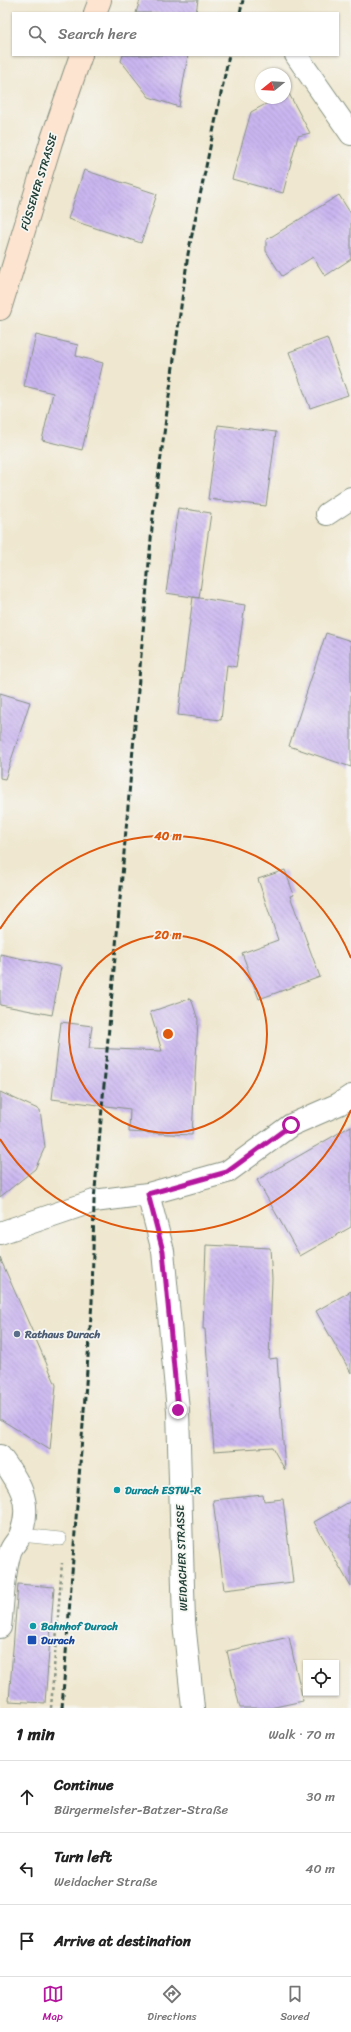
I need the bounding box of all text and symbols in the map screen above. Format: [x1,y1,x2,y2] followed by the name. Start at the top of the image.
[12,12,339,56] search box
[58,21,137,47] text: Search here
[26,23,48,45] icon: search
[255,68,291,104] north arrow
[15,130,63,233] street label: FÜSSENER STRASSE
[153,825,182,847] text: 40 m
[154,924,182,946] text: 20 m
[161,1027,175,1041] centre of rings
[282,1116,300,1134] route start
[24,1325,101,1344] place label: Rathaus Durach
[12,1329,22,1339] marker: Rathaus Durach
[169,1401,187,1419] route end
[125,1481,201,1500] place label: Durach ESTW-R
[112,1485,122,1495] marker: Durach ESTW-R
[171,1504,193,1612] street label: WEIDACHER STRASSE
[41,1617,118,1636] place label: Bahnhof Durach
[28,1621,38,1631] marker: Bahnhof Durach
[41,1631,75,1650] place label: Durach
[26,1634,38,1646] marker: Durach
[303,1660,339,1696] map controls
[303,1660,339,1696] button: locate
[16,1719,55,1749] text: 1 min
[269,1723,335,1746] text: Walk · 70 m
[54,1772,114,1798] text: Continue
[306,1785,335,1808] text: 30 m
[16,1786,38,1808] icon: ahead
[54,1798,228,1821] text: Bürgermeister-Batzer-Straße
[54,1844,112,1870] text: Turn left
[305,1857,335,1880] text: 40 m
[16,1858,38,1880] icon: left
[54,1870,157,1893] text: Weidacher Straße
[54,1928,191,1954] text: Arrive at destination
[16,1930,38,1952] icon: arrive
[42,1983,64,2026] tab: Map
[147,1983,197,2026] tab: Directions
[280,1983,309,2026] tab: Saved

